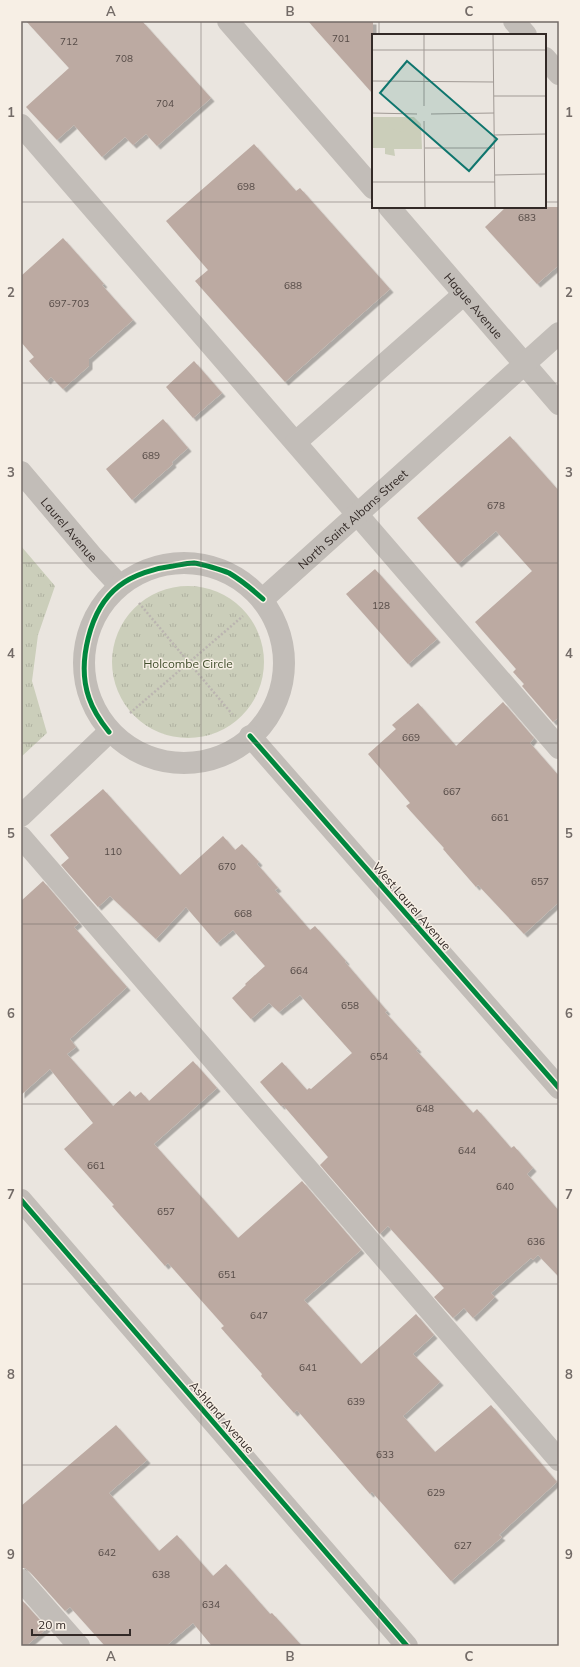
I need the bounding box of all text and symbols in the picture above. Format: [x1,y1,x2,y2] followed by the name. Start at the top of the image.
[106,3,116,19] text: A
[286,3,295,19] text: B
[465,3,474,19] text: C
[332,32,350,45] house number: 701
[372,34,546,208] inset map
[60,35,78,48] house number: 712
[115,52,133,65] house number: 708
[156,97,174,110] house number: 704
[7,104,15,120] text: 1
[565,104,573,120] text: 1
[237,180,255,193] house number: 698
[518,211,536,224] house number: 683
[441,269,506,341] street label: Hague Avenue
[284,279,302,292] house number: 688
[7,284,15,300] text: 2
[565,284,573,300] text: 2
[49,297,89,310] house number: 697-703
[142,449,160,462] house number: 689
[7,464,15,480] text: 3
[565,464,573,480] text: 3
[294,466,410,572] street label: North Saint Albans Street
[38,494,101,565] street label: Laurel Avenue
[487,499,505,512] house number: 678
[372,599,390,612] house number: 128
[7,645,15,661] text: 4
[565,645,573,661] text: 4
[143,656,233,671] park label: Holcombe Circle
[402,731,420,744] house number: 669
[443,785,461,798] house number: 667
[491,811,509,824] house number: 661
[7,825,15,841] text: 5
[565,825,573,841] text: 5
[104,845,122,858] house number: 110
[370,859,454,953] street label: West Laurel Avenue
[218,860,236,873] house number: 670
[531,875,549,888] house number: 657
[234,907,252,920] house number: 668
[290,964,308,977] house number: 664
[341,999,359,1012] house number: 658
[7,1005,15,1021] text: 6
[565,1005,573,1021] text: 6
[370,1050,388,1063] house number: 654
[416,1102,434,1115] house number: 648
[458,1144,476,1157] house number: 644
[87,1159,105,1172] house number: 661
[496,1180,514,1193] house number: 640
[7,1186,15,1202] text: 7
[565,1186,573,1202] text: 7
[157,1205,175,1218] house number: 657
[527,1235,545,1248] house number: 636
[218,1268,236,1281] house number: 651
[250,1309,268,1322] house number: 647
[299,1361,317,1374] house number: 641
[7,1366,15,1382] text: 8
[565,1366,573,1382] text: 8
[187,1378,257,1456] street label: Ashland Avenue
[347,1395,365,1408] house number: 639
[376,1448,394,1461] house number: 633
[427,1486,445,1499] house number: 629
[454,1539,472,1552] house number: 627
[7,1546,15,1562] text: 9
[98,1546,116,1559] house number: 642
[565,1546,573,1562] text: 9
[152,1568,170,1581] house number: 638
[202,1598,220,1611] house number: 634
[32,1611,130,1637] scale bar
[38,1617,66,1632] text: 20 m
[106,1648,116,1664] text: A
[286,1648,295,1664] text: B
[465,1648,474,1664] text: C

